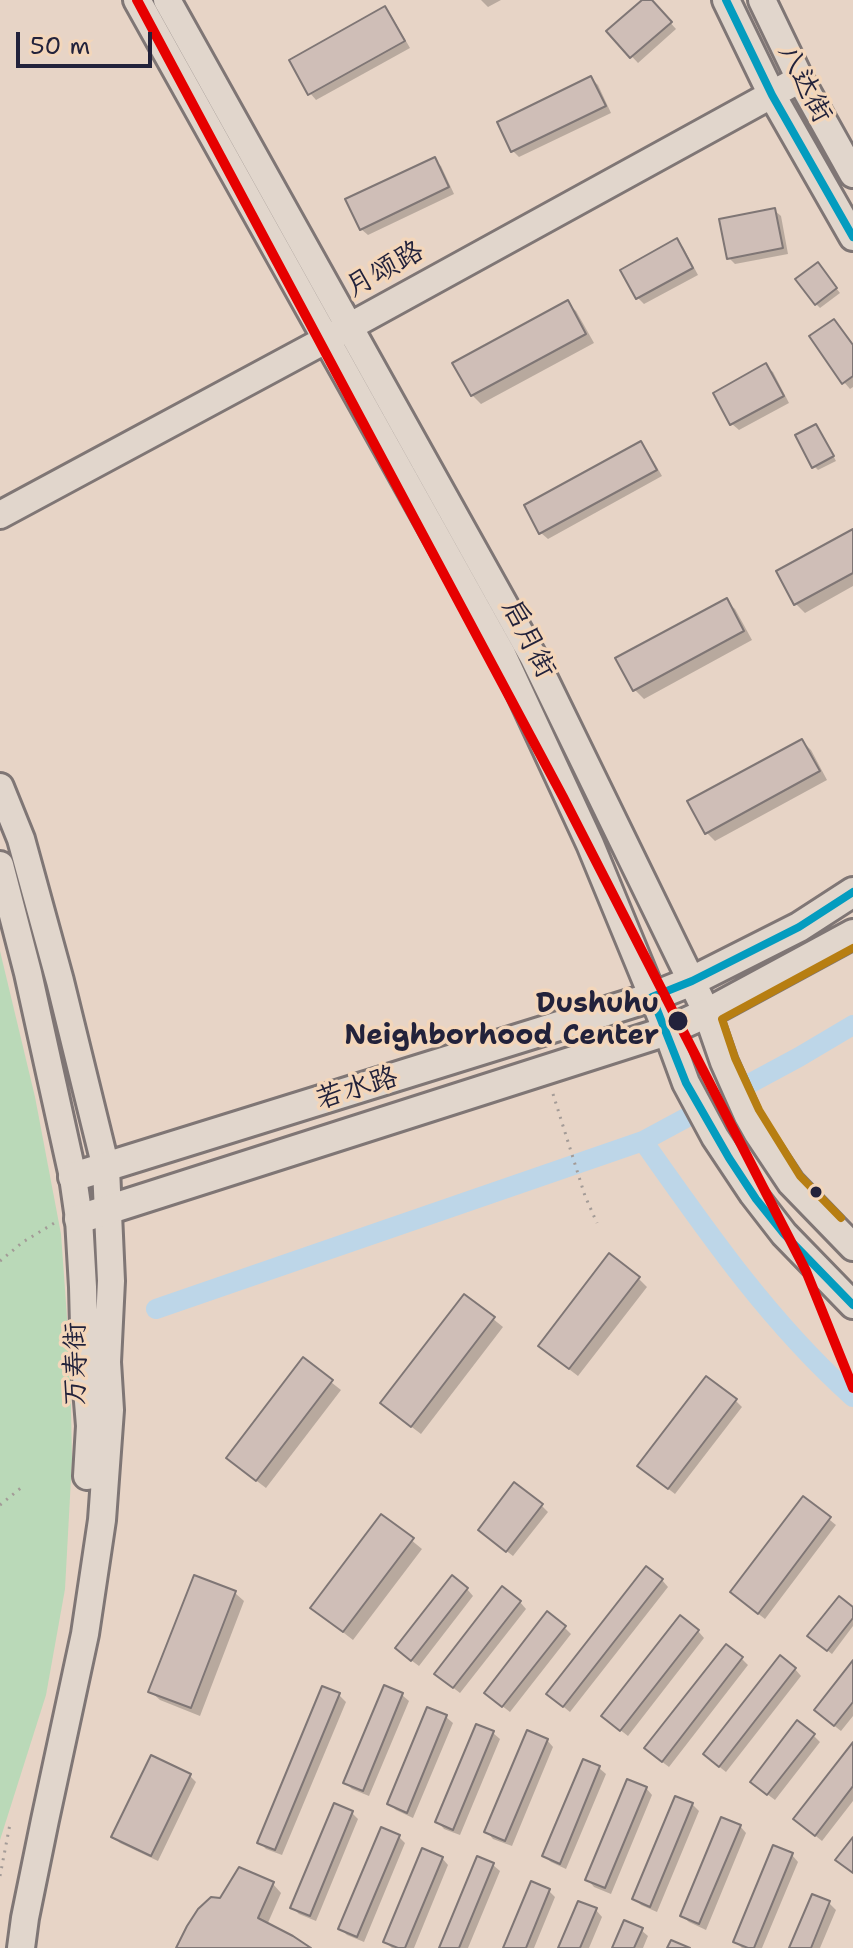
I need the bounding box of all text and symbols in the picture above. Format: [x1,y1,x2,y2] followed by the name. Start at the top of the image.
[20,16,156,66] scale bar
[30,30,90,62] text: 50 m
[769,39,839,129] street label: 八达街
[340,235,430,305] street label: 月颂路
[494,594,562,684] street label: 启月街
[344,988,659,1054] place label: Dushuhu Neighborhood Center
[666,1009,690,1033] marker: Dushuhu Neighborhood Center
[312,1061,402,1117] street label: 若水路
[808,1184,824,1200] unlabelled marker
[60,1322,94,1406] street label: 万寿街

